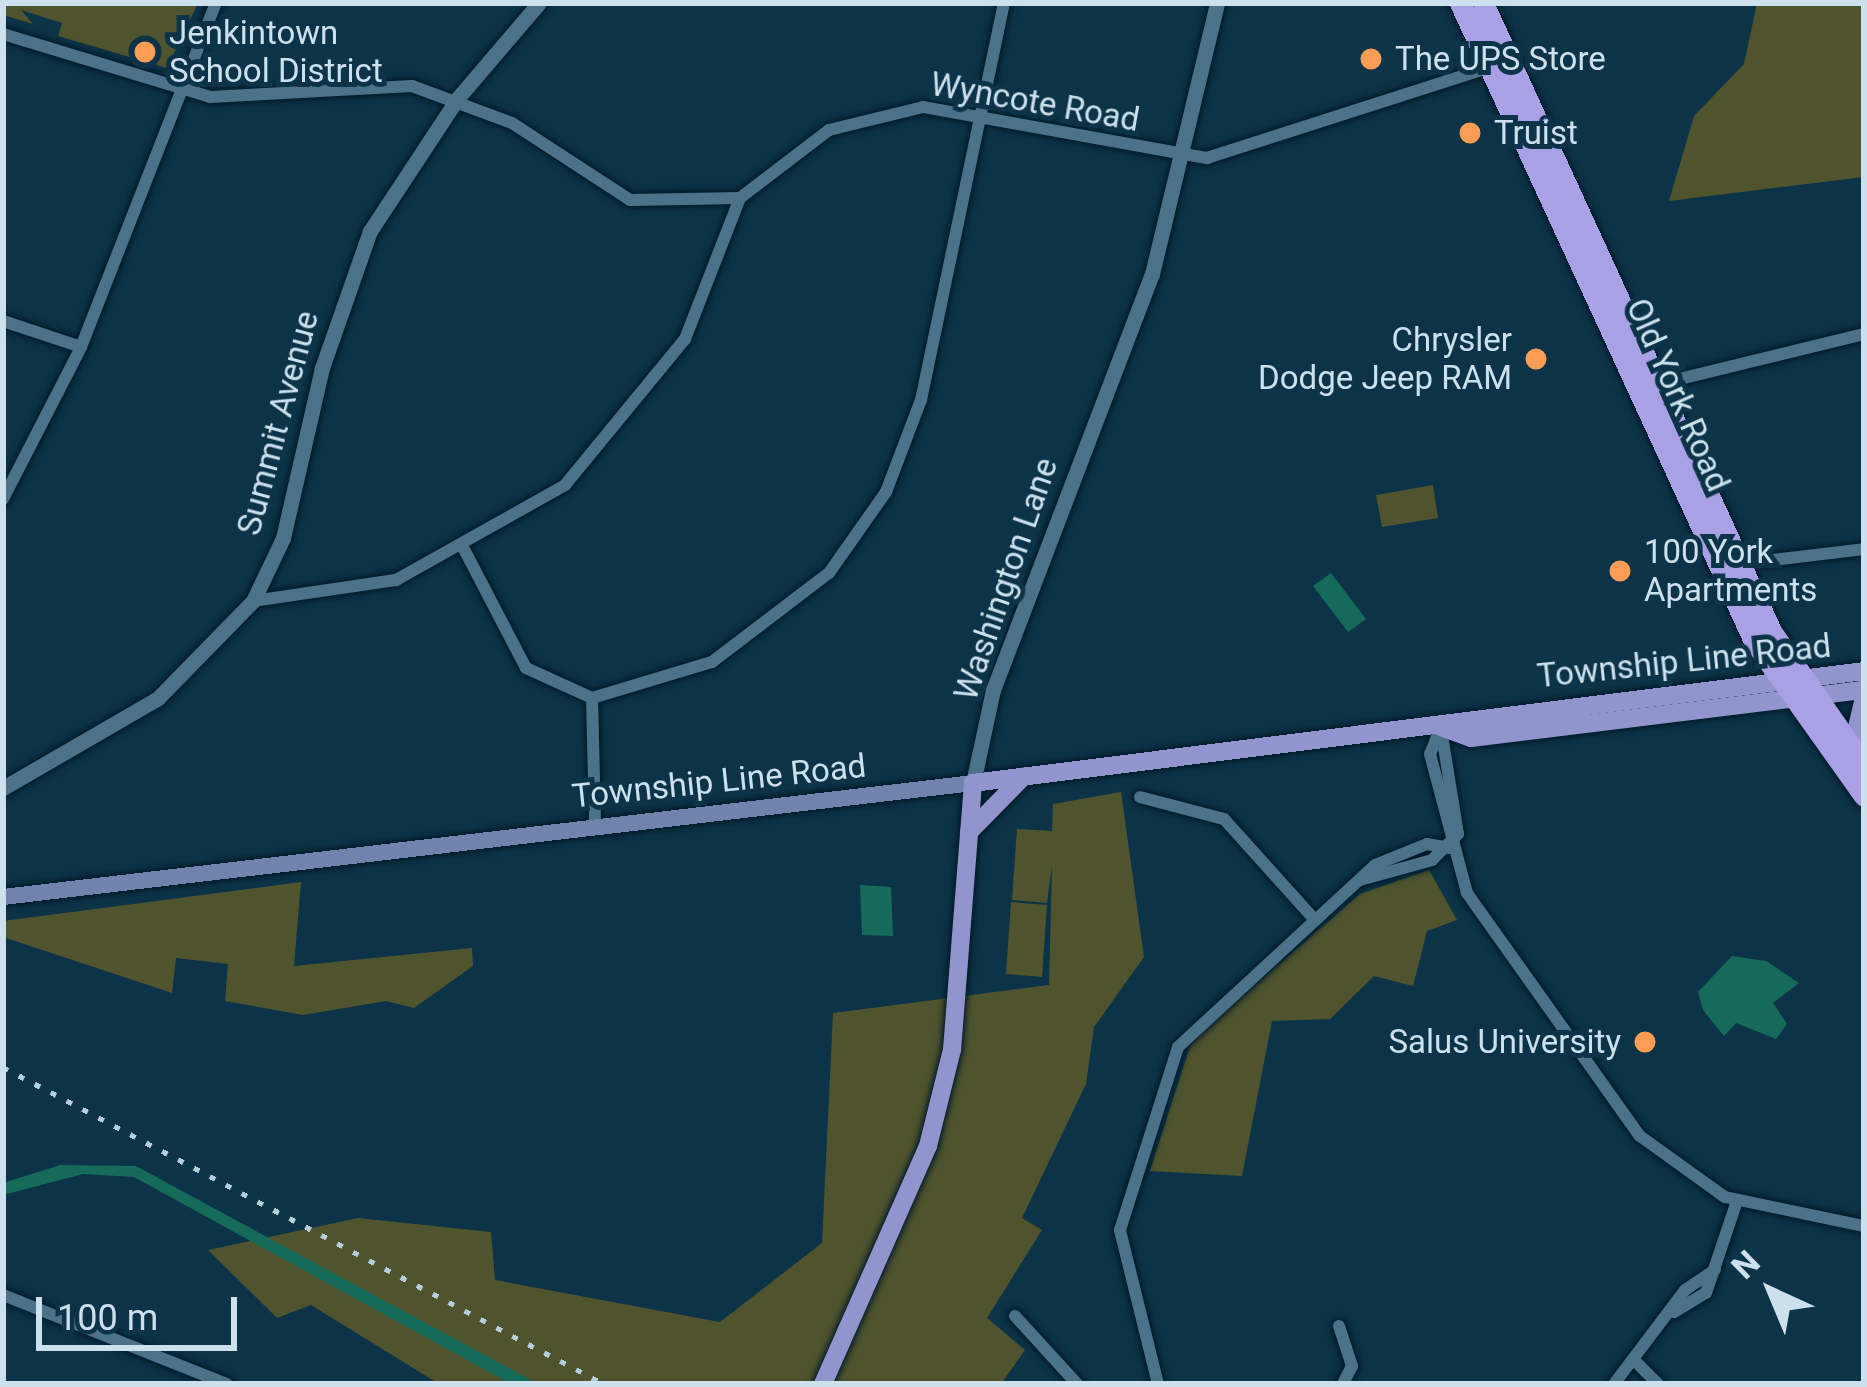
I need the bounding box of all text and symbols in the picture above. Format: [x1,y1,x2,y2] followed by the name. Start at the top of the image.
[169,13,383,91] place label: Jenkintown School District
[132,39,158,65] marker: Jenkintown School District
[1395,39,1606,79] place label: The UPS Store
[1358,46,1384,72] marker: The UPS Store
[927,64,1143,140] street label: Wyncote Road
[1494,113,1578,153] place label: Truist
[1457,120,1483,146] marker: Truist
[1618,292,1738,498] street label: Old York Road
[229,307,327,539] street label: Summit Avenue
[1258,320,1512,398] place label: Chrysler Dodge Jeep RAM
[1523,346,1549,372] marker: Chrysler Dodge Jeep RAM
[946,453,1066,705] street label: Washington Lane
[1644,532,1817,610] place label: 100 York Apartments
[1607,558,1633,584] marker: 100 York Apartments
[1535,626,1833,696] street label: Township Line Road
[570,746,868,816] street label: Township Line Road
[1388,1022,1621,1062] place label: Salus University
[1632,1029,1658,1055] marker: Salus University
[1711,1231,1831,1351] north arrow
[1724,1243,1768,1287] text: N
[42,1273,243,1347] scale bar
[57,1297,158,1339] text: 100 m

